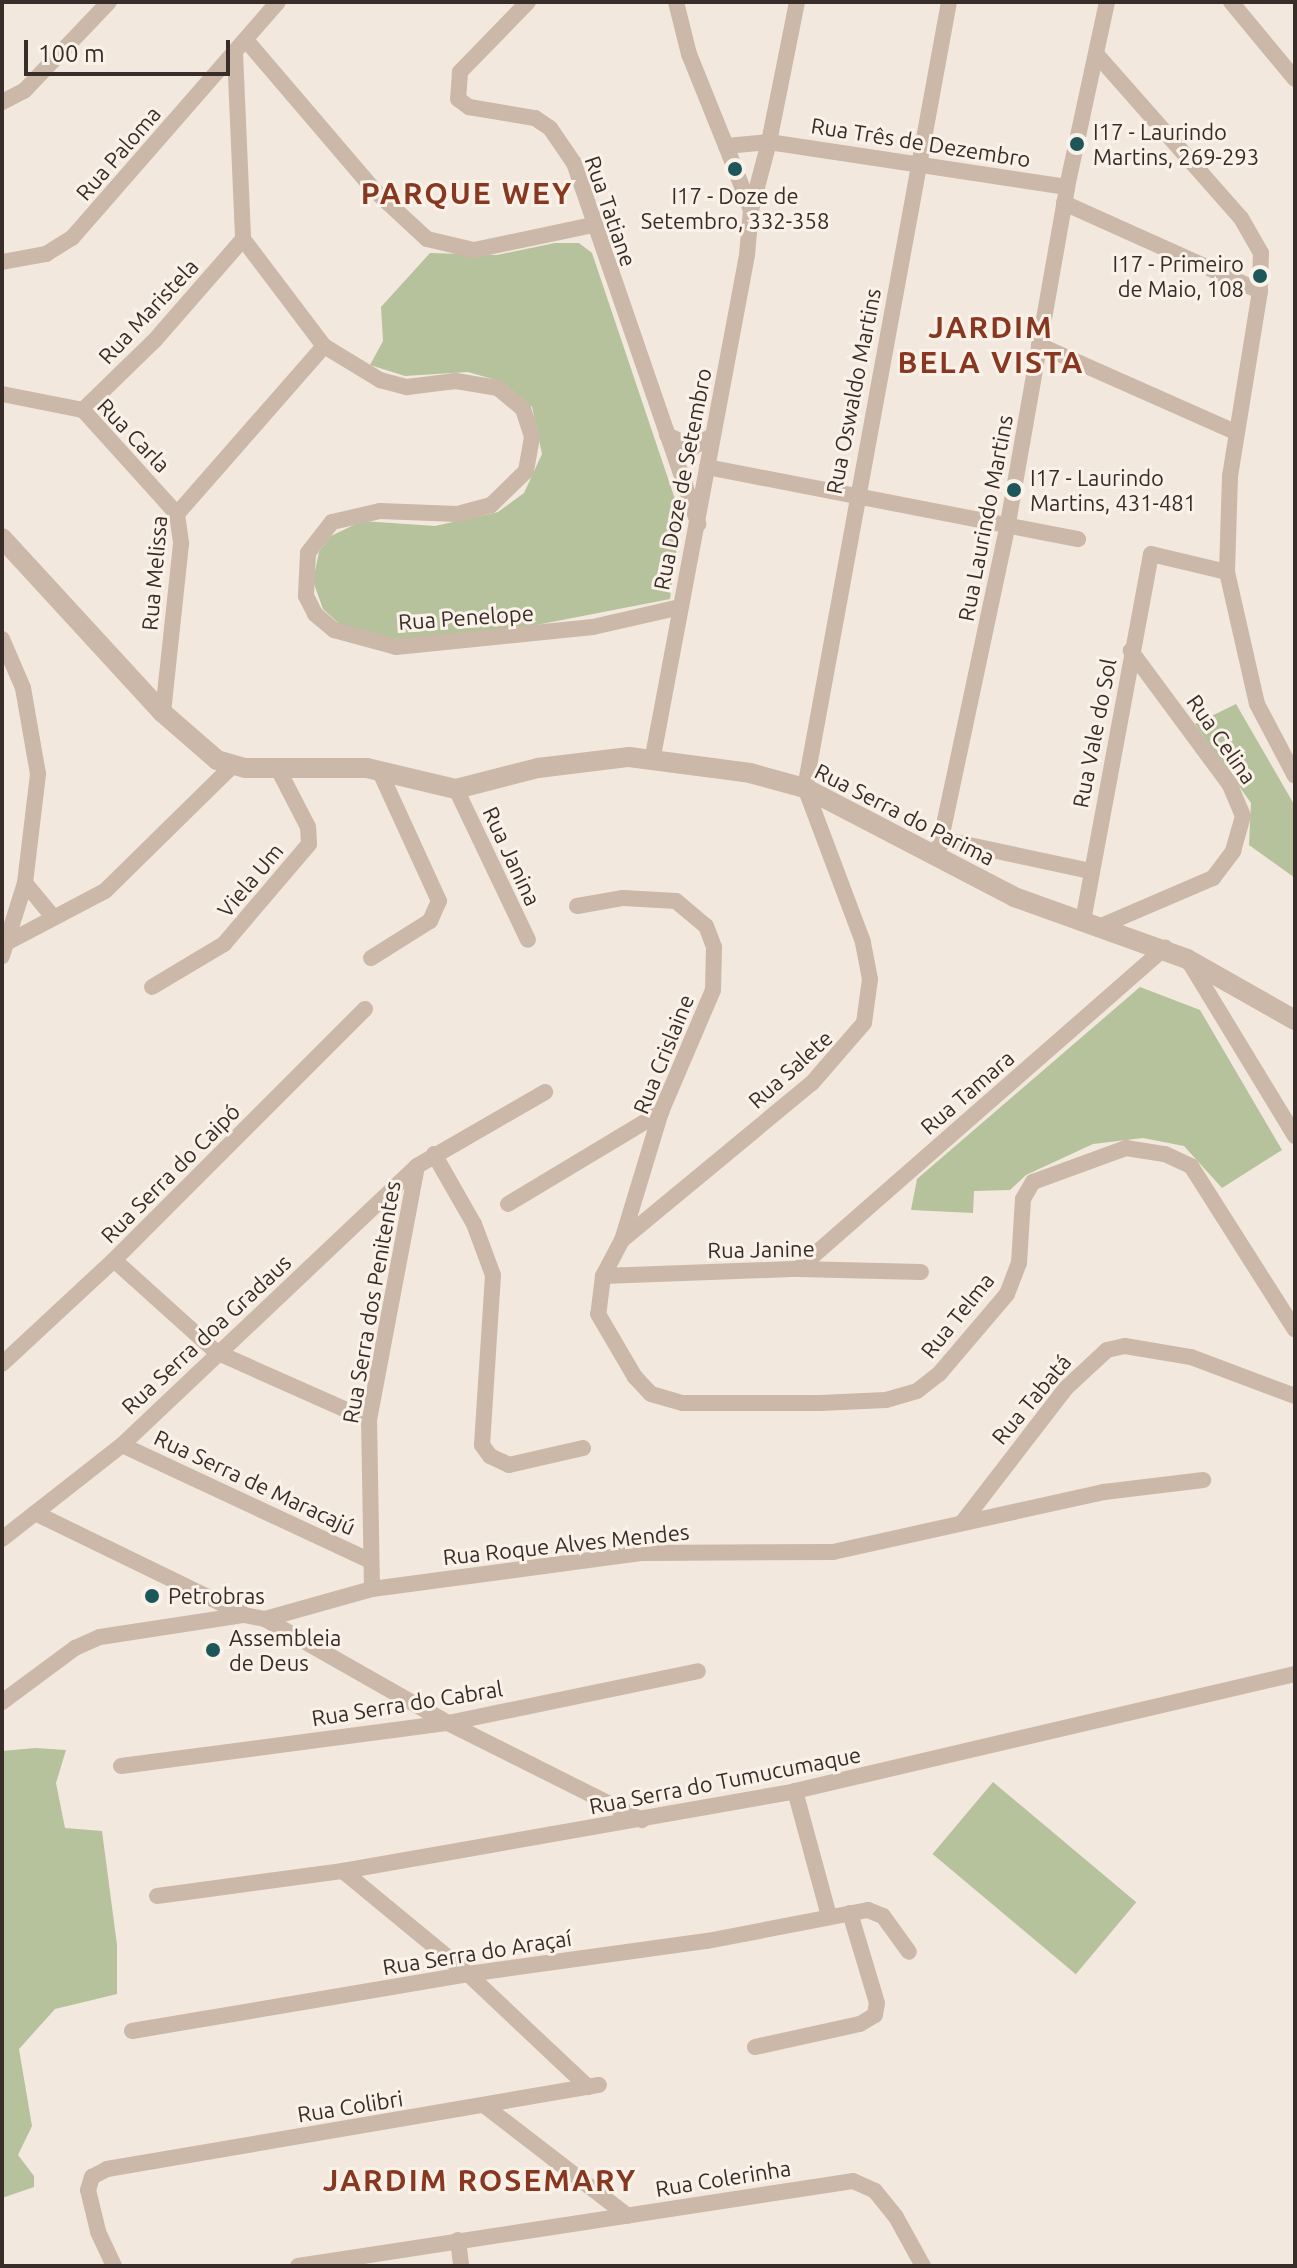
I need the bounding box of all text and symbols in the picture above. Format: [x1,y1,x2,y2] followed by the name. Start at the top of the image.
[28,24,234,74] scale bar
[38,40,105,67] text: 100 m
[70,101,166,205] street label: Rua Paloma
[809,112,1033,172] street label: Rua Três de Dezembro
[1093,118,1259,170] place label: I17 - Laurindo Martins, 269-293
[1068,135,1086,153] marker: I17 - Laurindo Martins, 269-293
[580,152,642,270] street label: Rua Tatiane
[726,160,744,178] marker: I17 - Doze de Setembro, 332-358
[361,175,573,211] district label: PARQUE WEY
[641,182,829,234] place label: I17 - Doze de Setembro, 332-358
[1113,250,1244,302] place label: I17 - Primeiro de Maio, 108
[93,253,203,369] street label: Rua Maristela
[1251,267,1269,285] marker: I17 - Primeiro de Maio, 108
[820,286,886,496] street label: Rua Oswaldo Martins
[898,309,1084,380] district label: JARDIM BELA VISTA
[648,366,716,592] street label: Rua Doze de Setembro
[92,392,176,478] street label: Rua Carla
[952,413,1018,623] street label: Rua Laurindo Martins
[1030,464,1196,516] place label: I17 - Laurindo Martins, 431-481
[1005,481,1023,499] marker: I17 - Laurindo Martins, 431-481
[136,514,172,632] street label: Rua Melissa
[397,599,535,635] street label: Rua Penelope
[1067,656,1121,810] street label: Rua Vale do Sol
[1182,689,1262,789] street label: Rua Celina
[811,757,999,871] street label: Rua Serra do Parima
[478,802,546,910] street label: Rua Janina
[211,838,289,922] street label: Viela Um
[627,990,699,1118] street label: Rua Crislaine
[742,1024,838,1114] street label: Rua Salete
[915,1044,1019,1140] street label: Rua Tamara
[95,1098,245,1248] street label: Rua Serra do Caipó
[337,1179,405,1425] street label: Rua Serra dos Penitentes
[707,1235,815,1263] street label: Rua Janine
[116,1249,296,1419] street label: Rua Serra doa Gradaus
[915,1267,999,1363] street label: Rua Telma
[986,1349,1076,1449] street label: Rua Tabatá
[150,1424,360,1540] street label: Rua Serra de Maracajú
[441,1518,691,1570] street label: Rua Roque Alves Mendes
[168,1583,265,1609] place label: Petrobras
[143,1587,161,1605] marker: Petrobras
[229,1624,341,1676] place label: Assembleia de Deus
[204,1641,222,1659] marker: Assembleia de Deus
[310,1675,504,1731] street label: Rua Serra do Cabral
[587,1741,863,1819] street label: Rua Serra do Tumucumaque
[381,1924,573,1980] street label: Rua Serra do Araçaí
[295,2085,405,2127] street label: Rua Colibri
[653,2154,793,2202] street label: Rua Colerinha
[323,2162,637,2198] district label: JARDIM ROSEMARY

